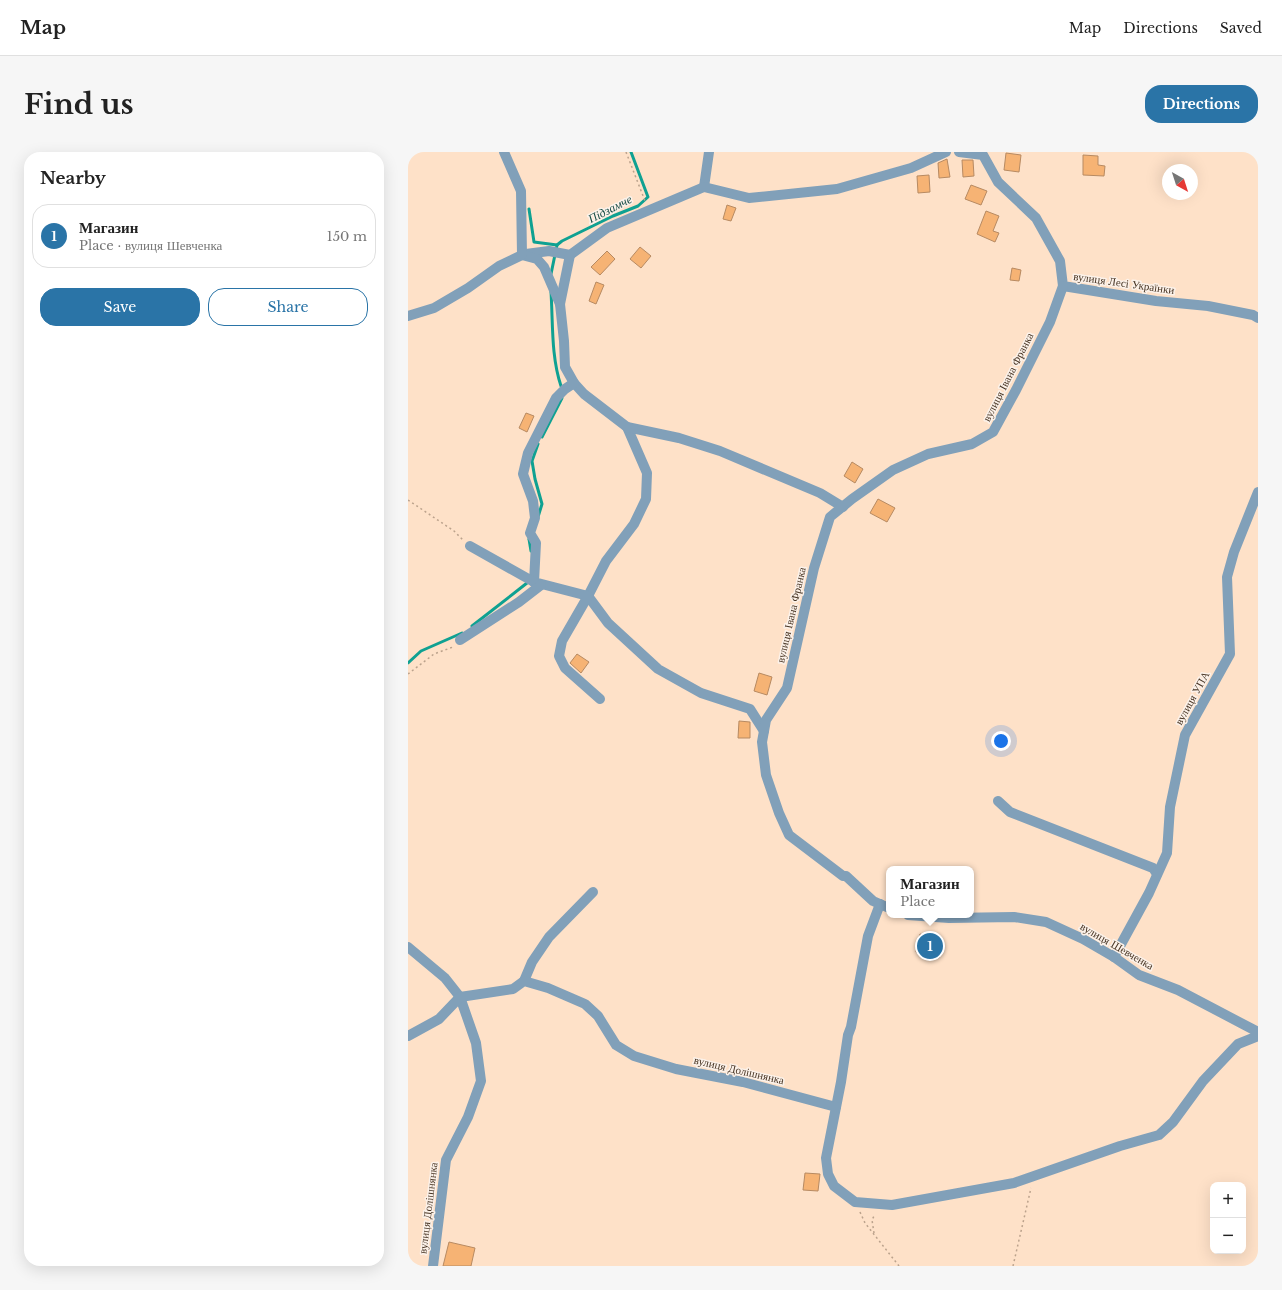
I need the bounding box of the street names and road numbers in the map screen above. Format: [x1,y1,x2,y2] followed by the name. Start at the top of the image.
[1073,269,1175,297] street label: вулиця Лесі Українки
[980,330,1037,424] street label: вулиця Івана Франка
[773,566,809,664] street label: вулиця Івана Франка
[1172,669,1212,727] street label: вулиця УПА
[1078,919,1156,973] street label: вулиця Шевченка
[693,1053,786,1087] street label: вулиця Долішнянка
[415,1161,441,1255] street label: вулиця Долішнянка

